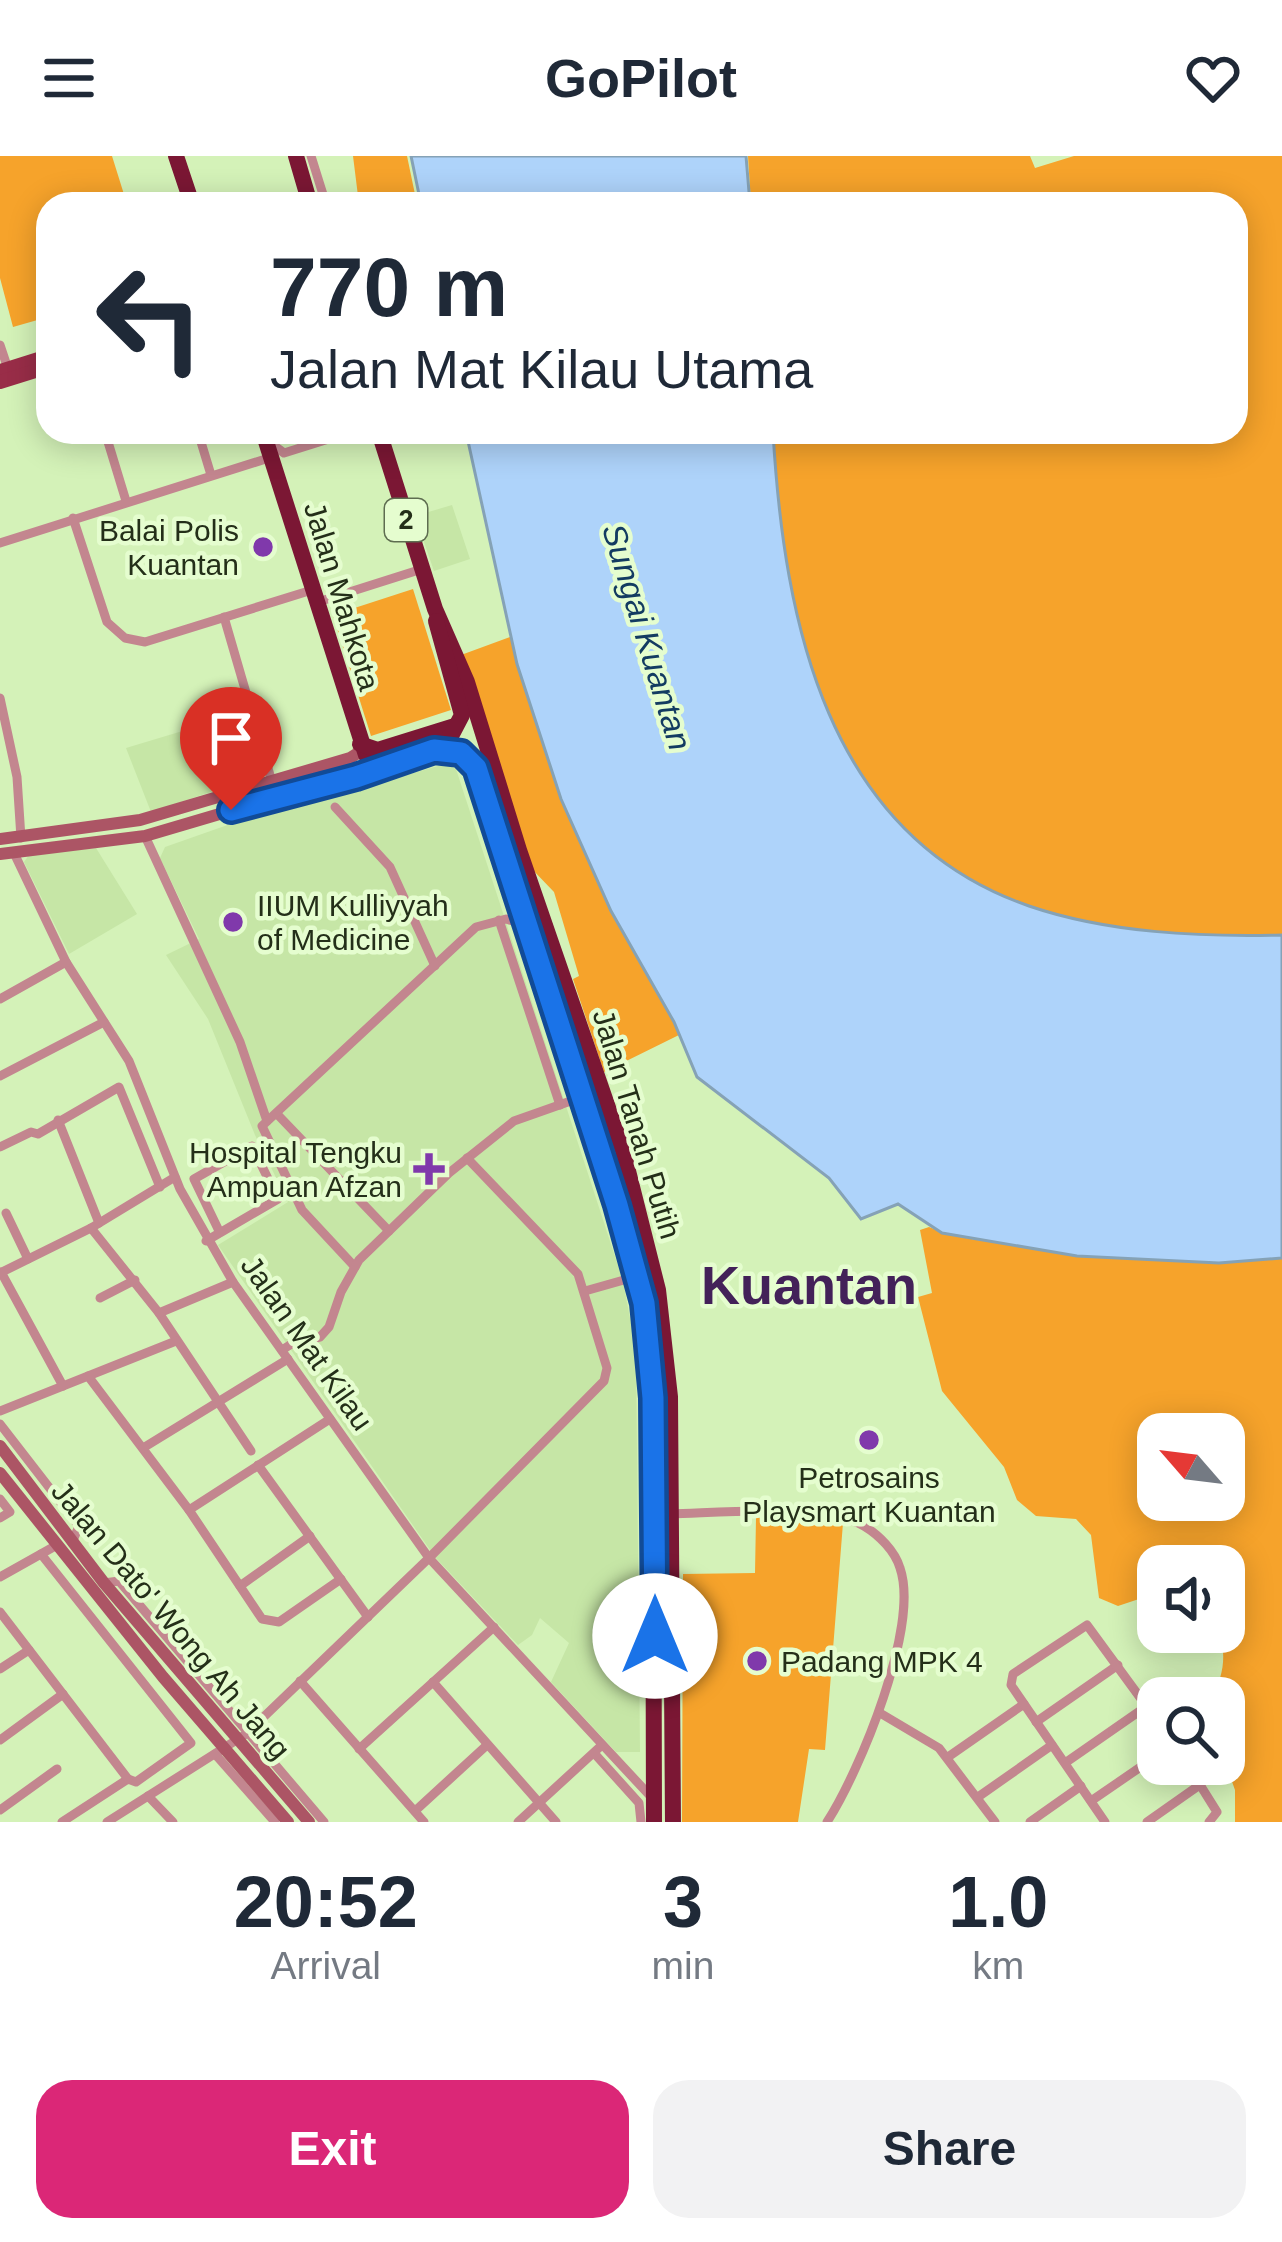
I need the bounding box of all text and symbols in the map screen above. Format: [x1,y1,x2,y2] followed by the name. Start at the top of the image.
[36,45,102,111] icon: menu
[1180,45,1246,111] icon: heart
[545,48,737,108] text: GoPilot
[72,240,228,396] icon: left
[270,240,508,334] text: 770 m
[270,339,813,399] text: Jalan Mat Kilau Utama
[298,498,386,694] street label: Jalan Mahkota
[385,499,427,541] road number: 2
[99,514,239,581] place label: Balai Polis Kuantan
[595,519,699,755] water label: Sungai Kuantan
[250,534,276,560] marker: Balai Polis Kuantan
[180,687,282,810] pin
[198,705,264,771] icon: arrive
[257,889,449,956] place label: IIUM Kulliyyah of Medicine
[220,909,246,935] marker: IIUM Kulliyyah of Medicine
[586,1005,688,1243] street label: Jalan Tanah Putih
[189,1136,402,1203] place label: Hospital Tengku Ampuan Afzan
[413,1153,445,1185] marker: Hospital Tengku Ampuan Afzan
[235,1250,379,1436] street label: Jalan Mat Kilau
[701,1255,917,1315] district label: Kuantan
[1137,1413,1245,1521] north arrow
[1137,1413,1245,1785] map controls
[856,1427,882,1453] marker: Petrosains Playsmart Kuantan
[742,1461,996,1528] place label: Petrosains Playsmart Kuantan
[45,1475,297,1765] street label: Jalan Dato' Wong Ah Jang
[1137,1545,1245,1653] button: sound
[592,1573,718,1699] position arrow
[781,1645,983,1678] place label: Padang MPK 4
[744,1648,770,1674] marker: Padang MPK 4
[1137,1677,1245,1785] button: search
[234,1862,418,1942] text: 20:52
[663,1862,703,1942] text: 3
[948,1862,1048,1942] text: 1.0
[271,1944,381,1987] text: Arrival
[652,1944,714,1987] text: min
[972,1944,1024,1987] text: km
[36,2080,629,2218] button: Exit
[653,2080,1246,2218] button: Share

